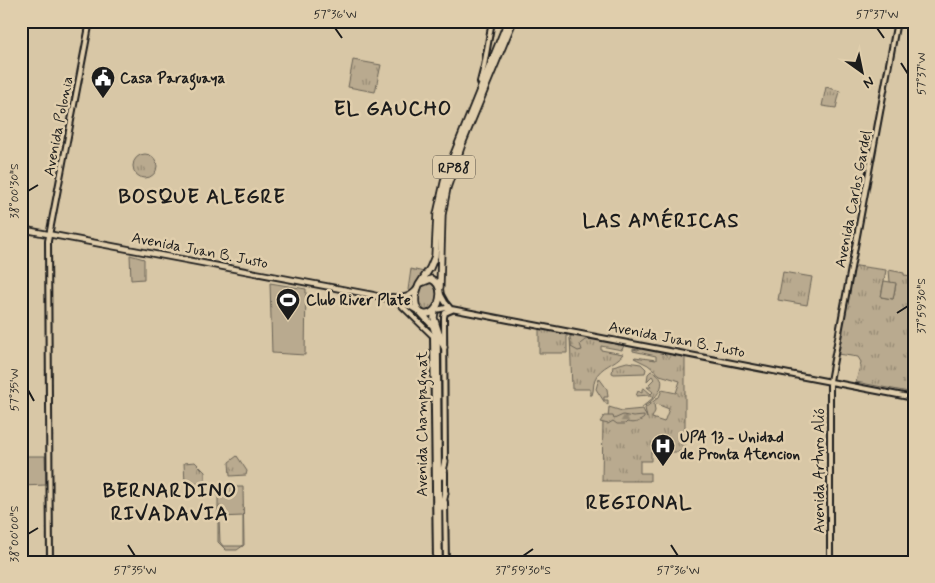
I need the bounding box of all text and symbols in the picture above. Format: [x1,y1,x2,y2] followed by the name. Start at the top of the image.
[313,7,357,23] text: 57°36'W
[856,7,898,23] text: 57°37'W
[838,48,888,98] north arrow
[914,53,930,95] text: 57°37'W
[90,65,116,99] public building icon: Casa Paraguaya
[120,69,225,91] place label: Casa Paraguaya
[860,72,877,92] text: N
[39,75,78,178] street label: Avenida Polonia
[334,96,452,123] district label: EL GAUCHO
[831,128,877,270] street label: Avenida Carlos Gardel
[433,156,475,178] road number: RP88
[7,163,23,219] text: 38°00'30"S
[118,184,286,211] district label: BOSQUE ALEGRE
[582,207,740,235] district label: LAS AMÉRICAS
[130,228,270,274] street label: Avenida Juan B. Justo
[914,278,930,334] text: 37°59'30"S
[275,287,301,321] sports icon: Club River Plate
[306,291,411,311] place label: Club River Plate
[607,317,747,363] street label: Avenida Juan B. Justo
[413,351,434,497] street label: Avenida Champagnat
[7,368,23,411] text: 57°35'W
[810,408,830,534] street label: Avenida Arturo Alió
[680,428,800,465] place label: UPA 13 - Unidad de Pronta Atencion
[650,433,676,467] hospital icon: UPA 13 - Unidad de Pronta Atencion
[103,478,237,528] district label: BERNARDINO RIVADAVIA
[586,490,692,517] district label: REGIONAL
[7,505,23,562] text: 38°00'00"S
[114,563,157,579] text: 57°35'W
[495,563,551,579] text: 37°59'30"S
[656,563,700,579] text: 57°36'W

